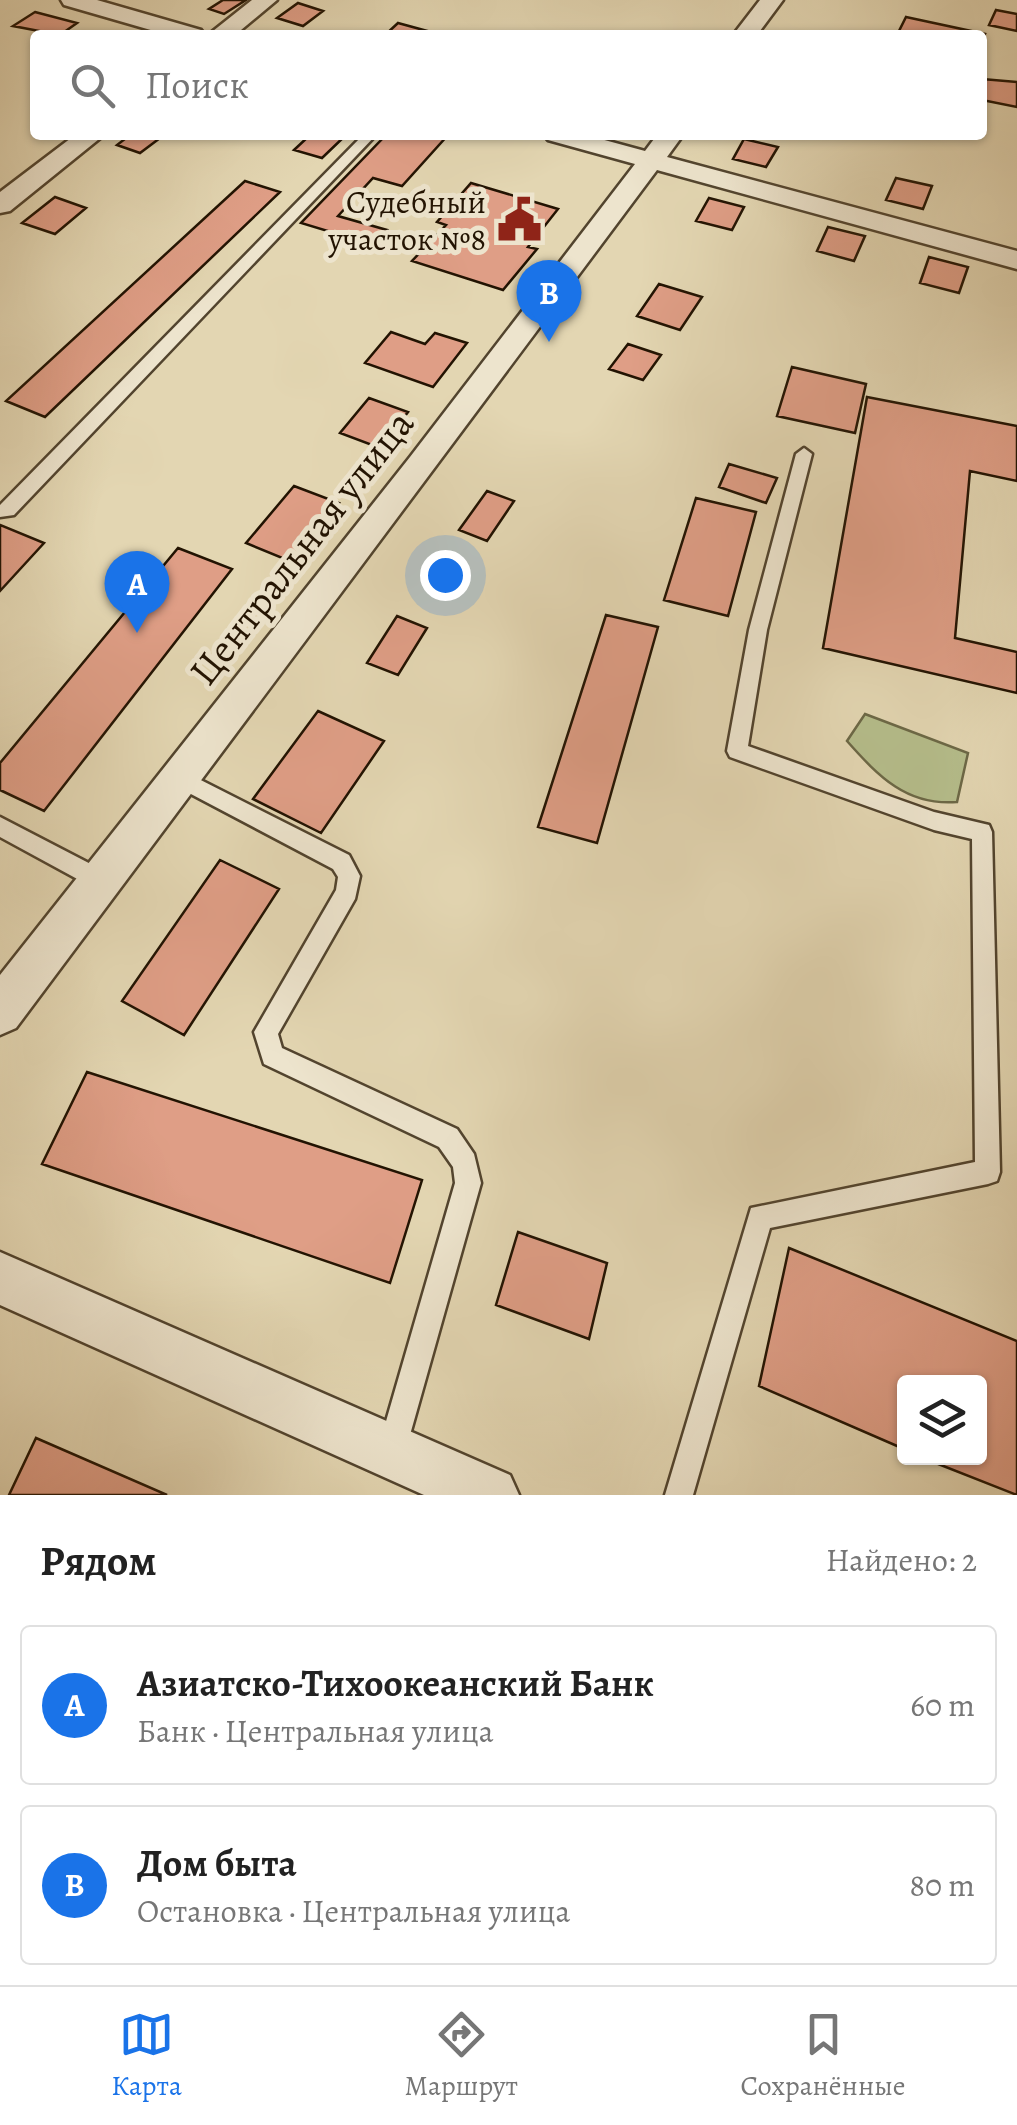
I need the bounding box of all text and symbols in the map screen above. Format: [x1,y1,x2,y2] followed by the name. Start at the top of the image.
[30,30,987,140] search box
[65,58,120,113] icon: search
[145,59,249,111] text: Поиск
[327,180,486,261] place label: Судебный участок №8
[495,196,543,244] public building icon: Судебный участок №8
[516,260,582,342] pin: B
[176,398,427,696] street label: Центральная улица
[104,550,170,633] pin: A
[420,550,471,601] your location
[897,1375,987,1465] map controls
[897,1375,987,1465] button: layers
[40,1532,157,1589] text: Рядом
[826,1538,977,1582] text: Найдено: 2
[137,1657,654,1709] text: Азиатско-Тихоокеанский Банк
[64,1683,85,1727] text: A
[910,1683,975,1727] text: 60 m
[137,1709,494,1753] text: Банк · Центральная улица
[137,1837,297,1889] text: Дом быта
[64,1863,85,1907] text: B
[909,1863,975,1907] text: 80 m
[137,1889,570,1933] text: Остановка · Центральная улица
[111,2007,182,2105] tab: Карта
[405,2007,518,2105] tab: Маршрут
[741,2007,906,2105] tab: Сохранённые

